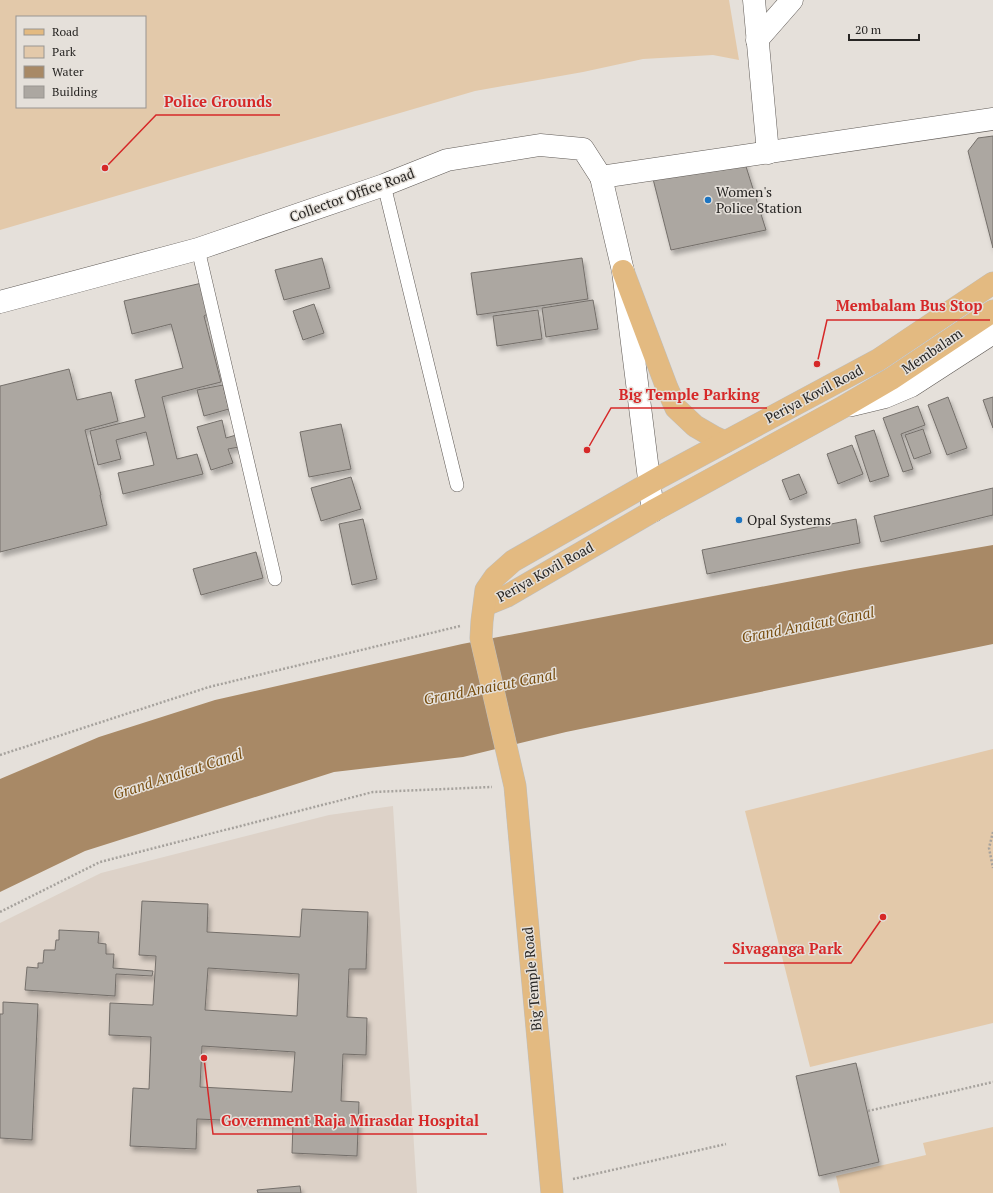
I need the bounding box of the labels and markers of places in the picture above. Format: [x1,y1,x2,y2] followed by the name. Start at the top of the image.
[156,88,280,115] callout: Police Grounds
[716,182,803,217] place label: Women's Police Station
[703,195,713,205] marker: Women's Police Station
[827,293,990,320] callout: Membalam Bus Stop
[611,381,767,408] callout: Big Temple Parking
[747,510,831,529] place label: Opal Systems
[734,515,744,525] marker: Opal Systems
[724,936,851,963] callout: Sivaganga Park
[213,1107,487,1134] callout: Government Raja Mirasdar Hospital

